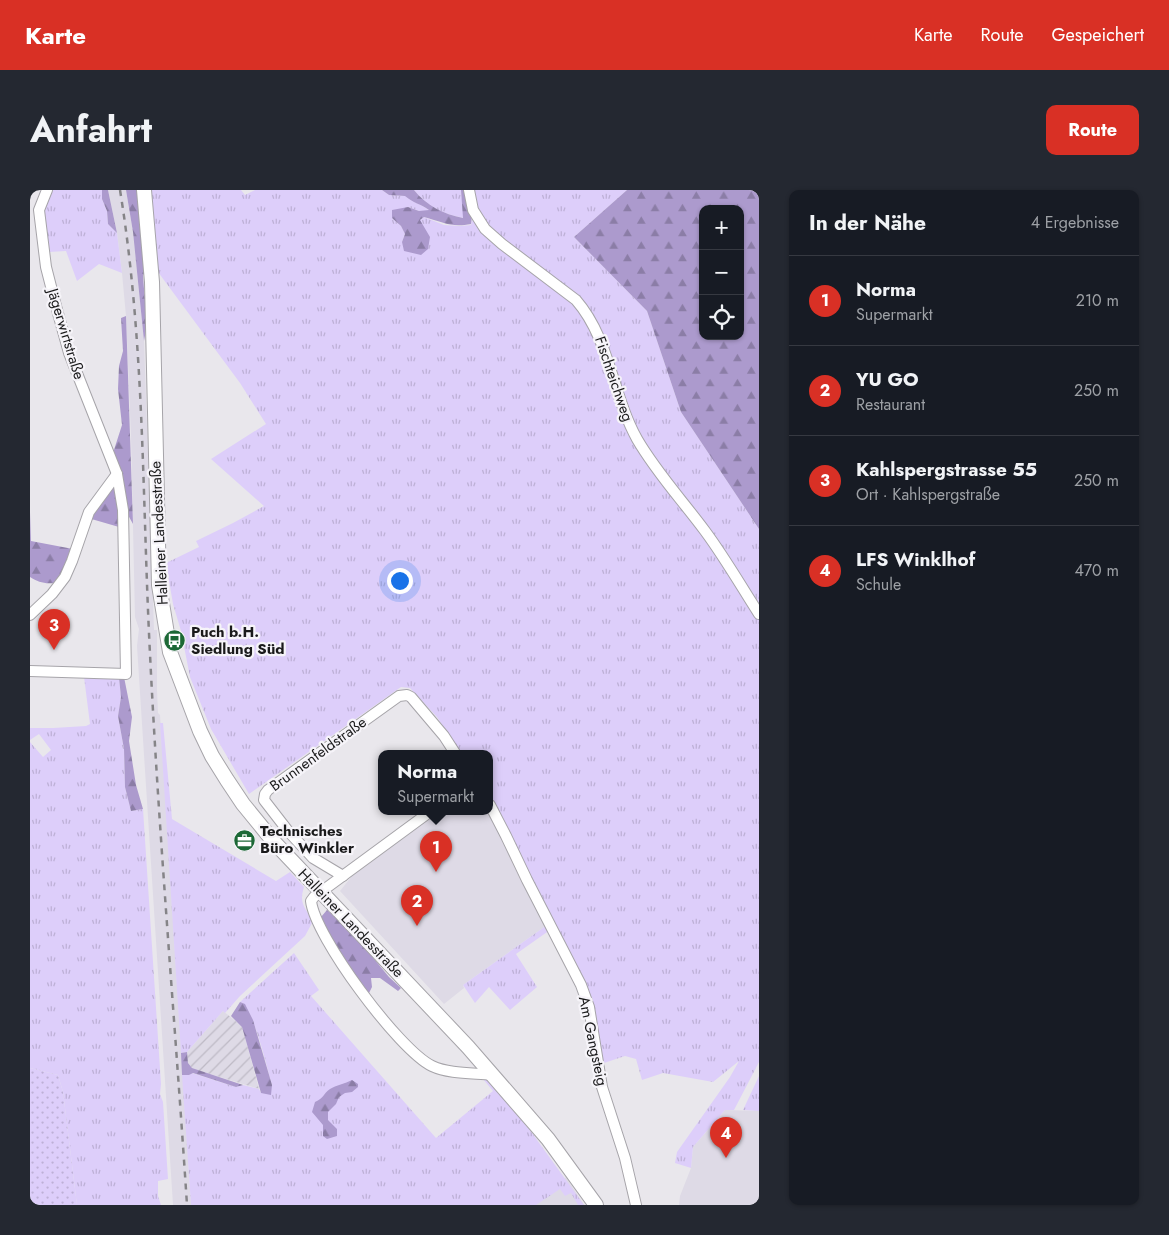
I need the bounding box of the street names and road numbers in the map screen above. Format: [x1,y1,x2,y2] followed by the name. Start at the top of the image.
[41,284,90,382] street label: Jägerwirtstraße
[589,333,639,425] street label: Fischteichweg
[144,460,174,606] street label: Halleiner Landesstraße
[265,711,371,797] street label: Brunnenfeldstraße
[293,864,409,983] street label: Halleiner Landesstraße
[573,994,613,1088] street label: Am Gangsteig

